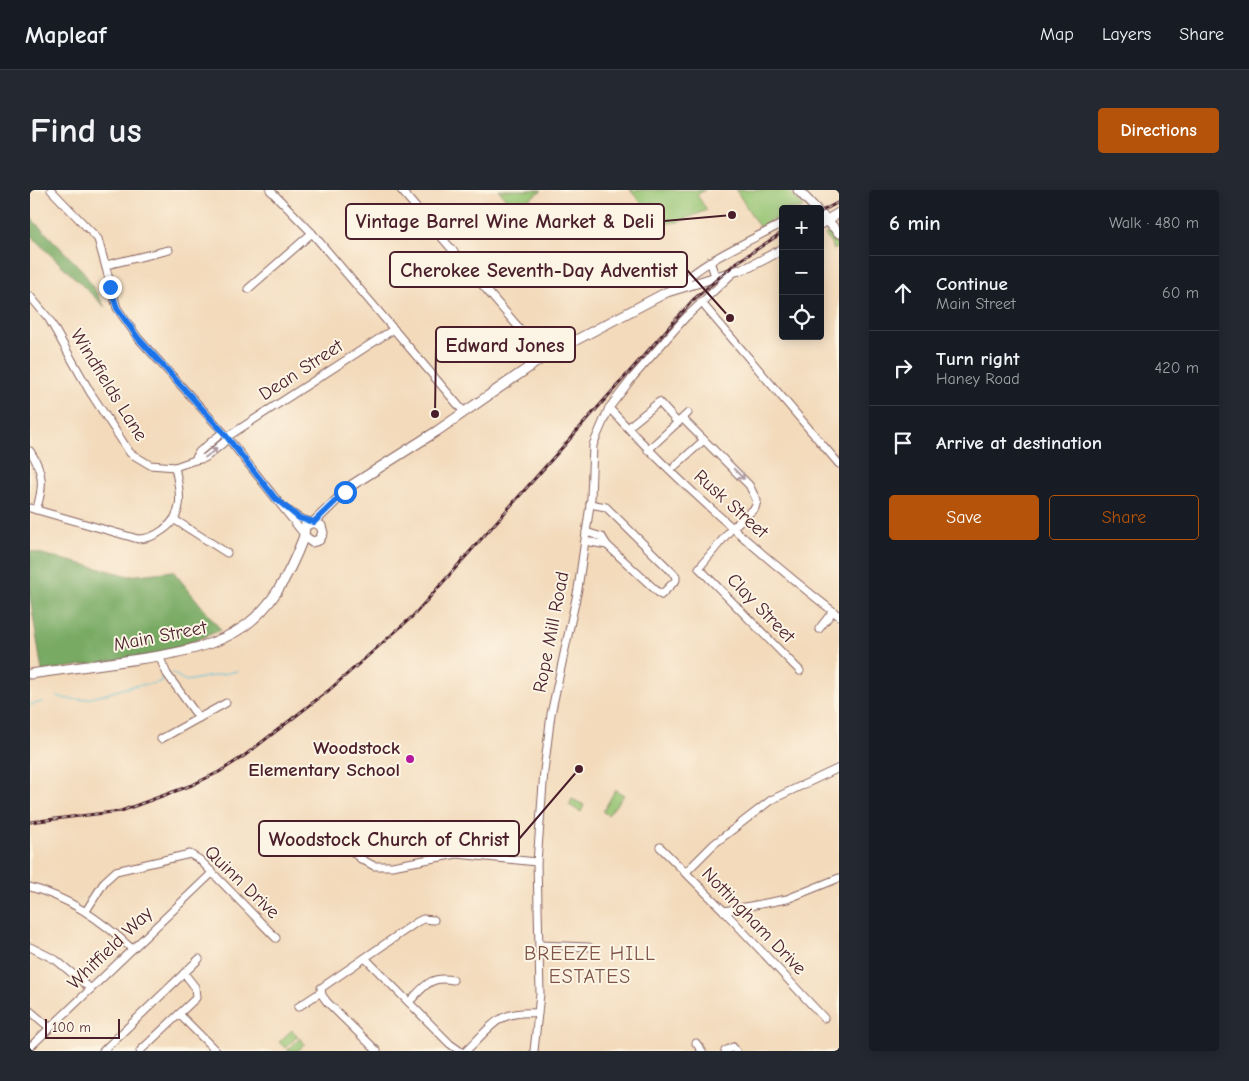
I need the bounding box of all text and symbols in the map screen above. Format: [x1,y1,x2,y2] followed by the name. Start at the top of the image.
[25,21,106,49] text: Mapleaf
[1040,24,1074,45] text: Map
[1102,24,1151,45] text: Layers
[1179,24,1224,45] text: Share
[1098,108,1219,153] button: Directions
[30,110,142,151] text: Find us
[346,204,664,239] callout: Vintage Barrel Wine Market & Deli
[779,205,824,340] map controls
[779,205,824,250] button: +
[356,210,654,233] text: Vintage Barrel Wine Market & Deli
[889,211,941,235] text: 6 min
[1109,214,1199,232] text: Walk · 480 m
[779,250,824,295] button: −
[390,252,687,287] callout: Cherokee Seventh-Day Adventist
[400,259,678,282] text: Cherokee Seventh-Day Adventist
[936,273,1008,295] text: Continue
[99,276,122,299] route end
[889,279,917,307] icon: ahead
[1162,284,1199,302] text: 60 m
[779,295,824,340] button: locate
[936,295,1016,313] text: Main Street
[66,325,152,445] street label: Windfields Lane
[436,327,575,362] callout: Edward Jones
[255,334,348,405] street label: Dean Street
[446,334,564,357] text: Edward Jones
[936,348,1020,370] text: Turn right
[889,354,917,382] icon: right
[1155,359,1199,377] text: 420 m
[936,370,1020,388] text: Haney Road
[889,429,917,457] icon: arrive
[936,432,1102,454] text: Arrive at destination
[204,448,218,458] one-way arrow
[689,465,773,543] street label: Rusk Street
[732,468,744,480] one-way arrow
[334,481,357,504] route start
[889,495,1039,540] button: Save
[1049,495,1199,540] button: Share
[723,569,800,648] street label: Clay Street
[528,570,574,694] street label: Rope Mill Road
[112,616,209,656] street label: Main Street
[248,737,401,781] place label: Woodstock Elementary School
[404,753,416,765] marker: Woodstock Elementary School
[259,821,519,856] callout: Woodstock Church of Christ
[269,828,510,851] text: Woodstock Church of Christ
[200,841,284,923] street label: Quinn Drive
[697,863,811,979] street label: Nottingham Drive
[63,902,157,994] street label: Whitfield Way
[524,942,656,988] district label: BREEZE HILL ESTATES
[45,1016,120,1039] scale bar
[52,1019,91,1036] text: 100 m

